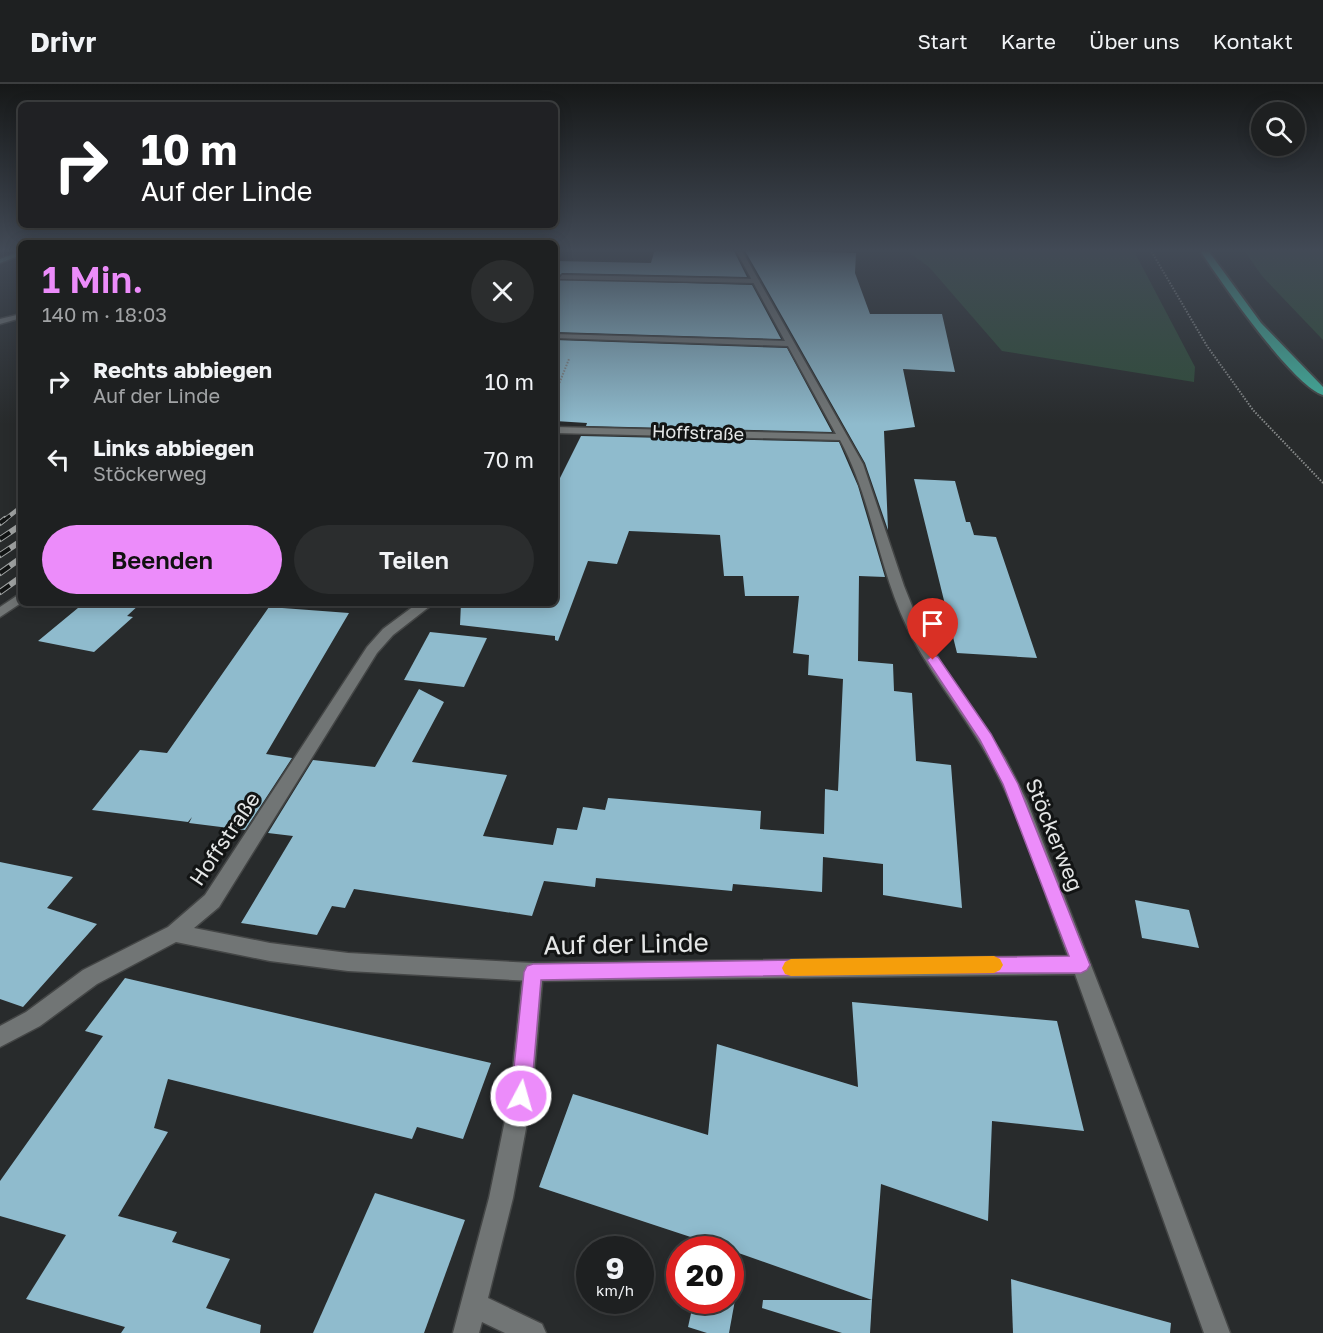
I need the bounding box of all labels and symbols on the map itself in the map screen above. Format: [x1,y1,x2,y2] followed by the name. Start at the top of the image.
[652,419,745,445] street label: Hoffstraße
[907,598,958,660] pin
[1020,774,1089,895] street label: Stöckerweg
[183,787,265,890] street label: Hoffstraße
[543,927,709,960] street label: Auf der Linde
[489,1064,553,1128] position arrow
[666,1236,744,1314] speed limit sign: 20

